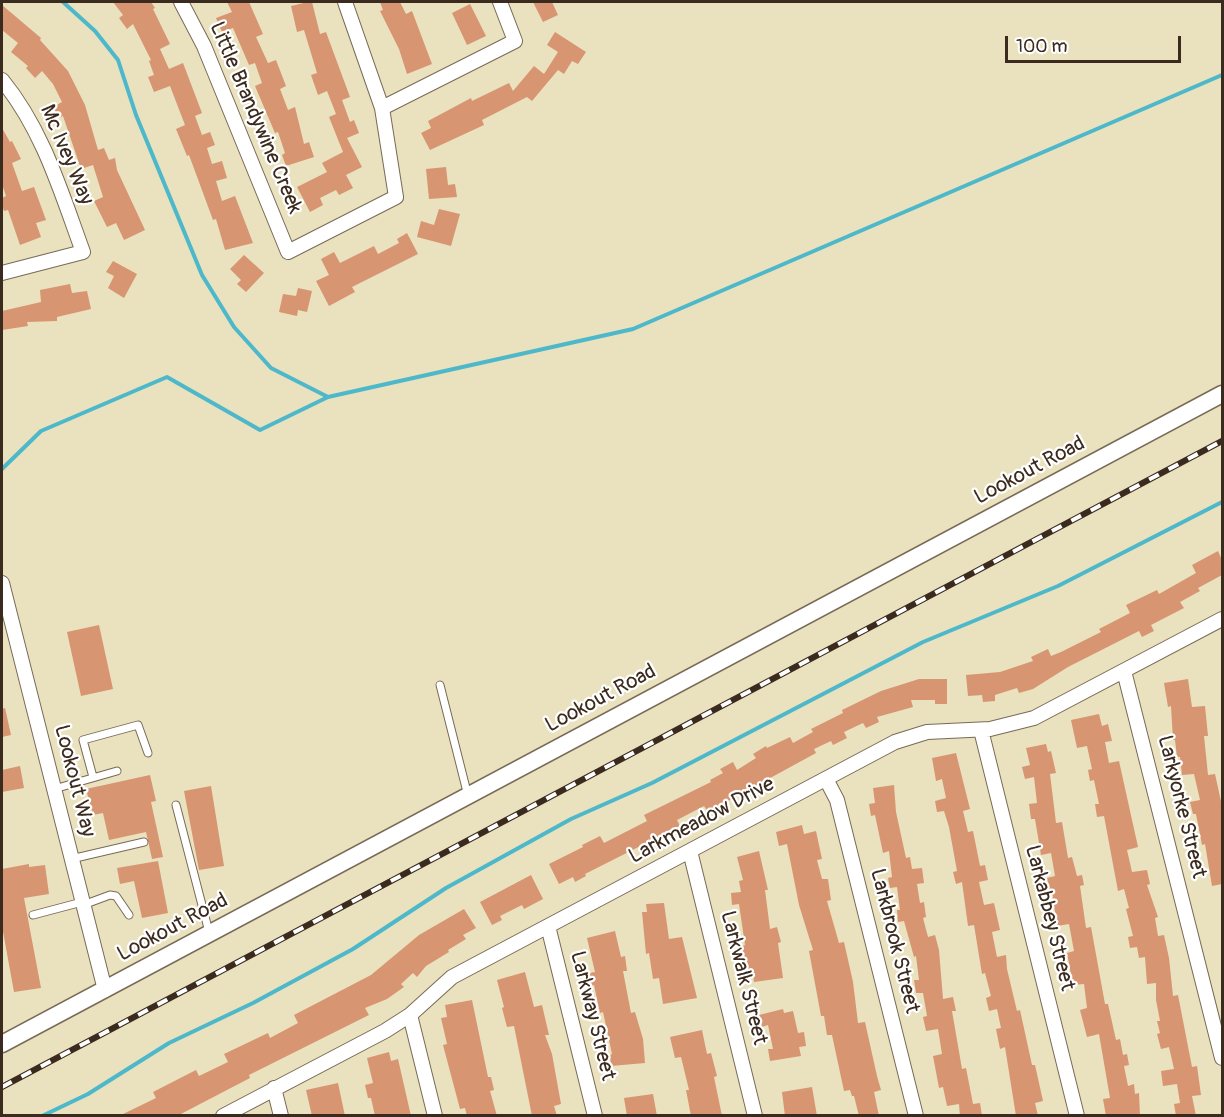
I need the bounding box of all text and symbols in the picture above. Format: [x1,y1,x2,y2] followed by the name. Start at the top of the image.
[203,18,307,218] street label: Little Brandywine Creek
[1008,24,1184,62] scale bar
[1016,35,1068,58] text: 100 m
[34,101,98,209] street label: Mc Ivey Way
[970,431,1090,511] street label: Lookout Road
[541,659,661,739] street label: Lookout Road
[48,722,100,840] street label: Lookout Way
[1151,733,1211,881] street label: Larkyorke Street
[625,772,779,870] street label: Larkmeadow Drive
[1019,843,1079,993] street label: Larkabbey Street
[864,866,924,1016] street label: Larkbrook Street
[113,888,233,968] street label: Lookout Road
[714,908,772,1048] street label: Larkwalk Street
[564,949,620,1083] street label: Larkway Street

